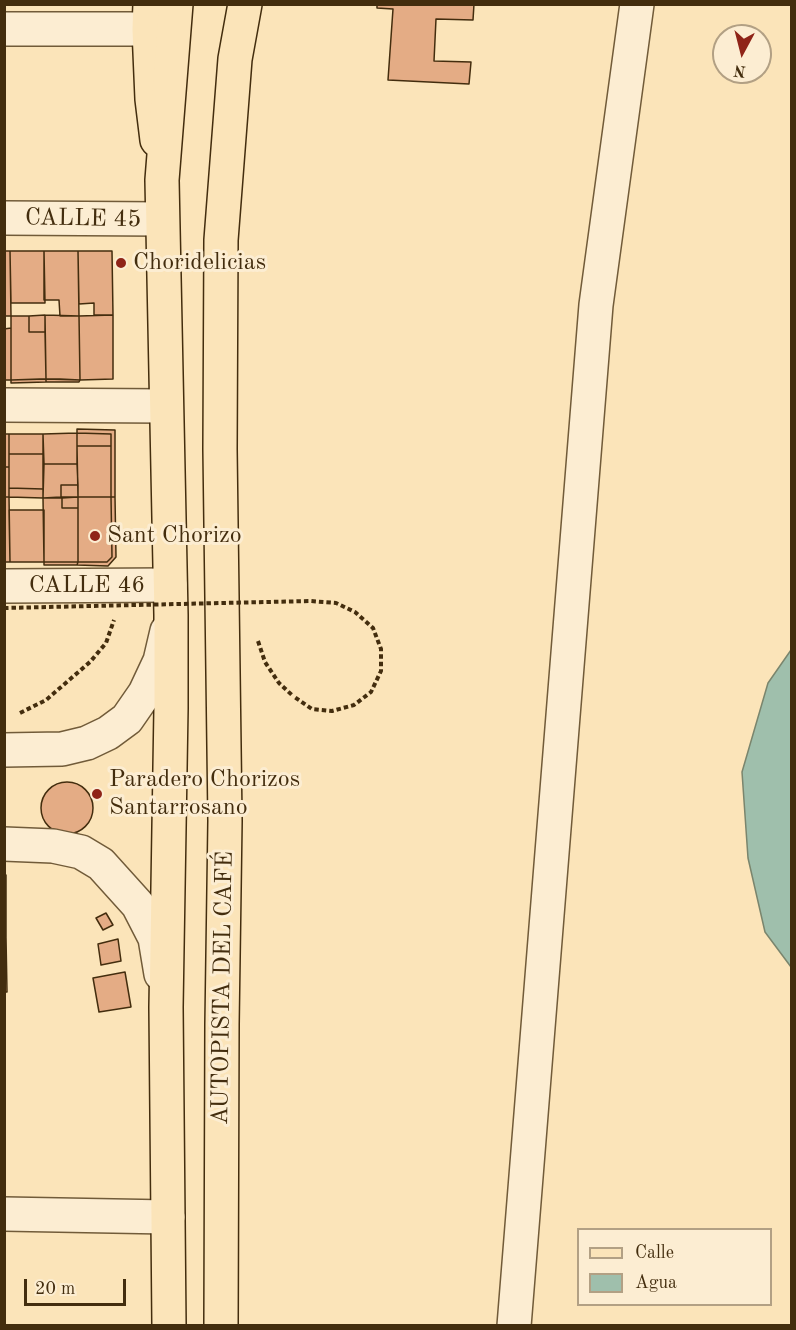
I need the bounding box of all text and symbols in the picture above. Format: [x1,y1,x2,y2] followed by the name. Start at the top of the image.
[712,24,772,84] north arrow
[733,61,747,79] text: N
[25,204,141,234] street label: CALLE 45
[133,249,266,277] place label: Choridelicias
[114,256,128,270] marker: Choridelicias
[107,522,242,550] place label: Sant Chorizo
[88,529,102,543] marker: Sant Chorizo
[29,572,145,600] street label: CALLE 46
[109,766,300,822] place label: Paradero Chorizos Santarrosano
[90,787,104,801] marker: Paradero Chorizos Santarrosano
[206,851,240,1125] street label: AUTOPISTA DEL CAFÉ
[577,1228,772,1306] legend
[635,1244,674,1262] text: Calle
[27,1267,129,1305] scale bar
[635,1274,677,1292] text: Agua
[35,1280,75,1298] text: 20 m

